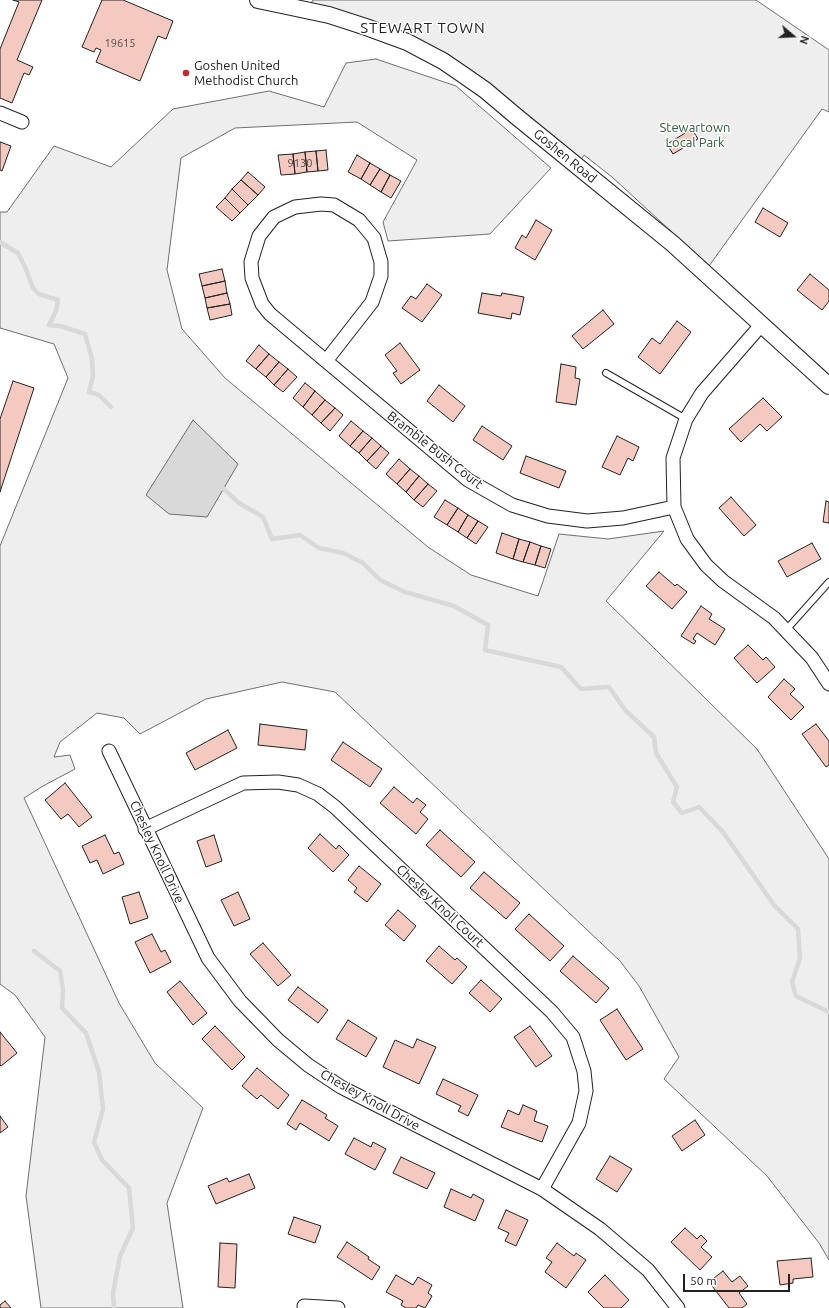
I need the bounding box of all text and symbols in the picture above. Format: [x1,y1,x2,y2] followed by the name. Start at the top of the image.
[773,16,813,56] north arrow
[360,19,486,37] district label: STEWART TOWN
[797,34,811,46] text: N
[104,36,136,50] house number: 19615
[194,58,298,89] place label: Goshen United Methodist Church
[181,68,191,78] marker: Goshen United Methodist Church
[660,120,730,151] park label: Stewartown Local Park
[530,126,600,186] street label: Goshen Road
[288,156,312,170] house number: 9130
[384,408,486,492] street label: Bramble Bush Court
[126,798,188,906] street label: Chesley Knoll Drive
[393,861,487,951] street label: Chesley Knoll Court
[317,1066,423,1134] street label: Chesley Knoll Drive
[685,1266,792,1292] scale bar
[690,1274,717,1287] text: 50 m

